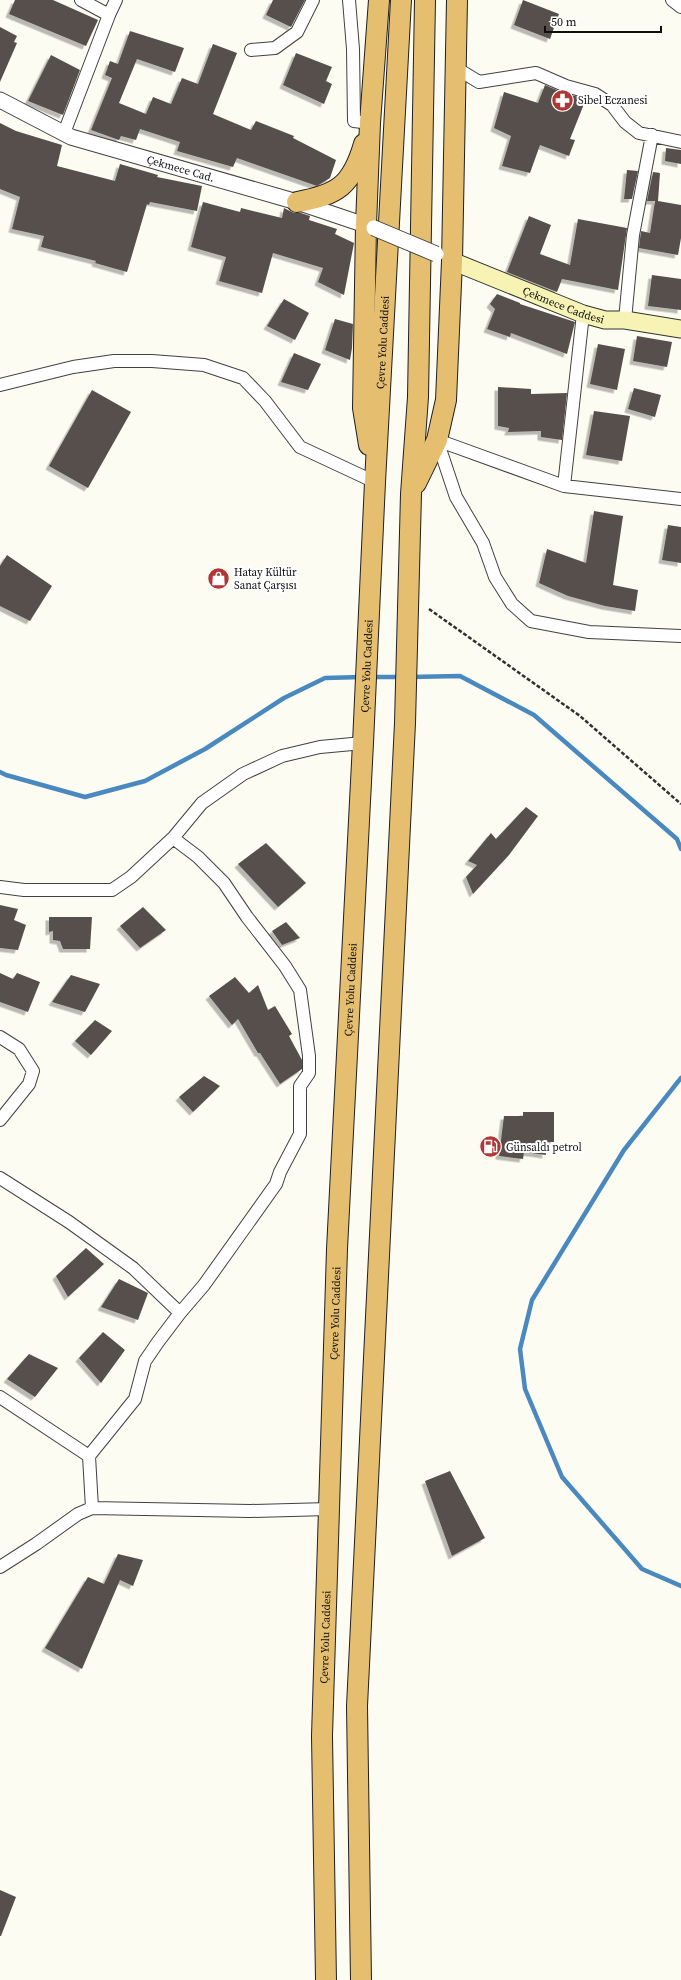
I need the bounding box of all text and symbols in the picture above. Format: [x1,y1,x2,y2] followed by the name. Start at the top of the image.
[545,8,661,34] scale bar
[551,14,577,30] text: 50 m
[550,87,576,113] pharmacy icon: Sibel Eczanesi
[578,93,648,108] place label: Sibel Eczanesi
[145,152,216,185] street label: Çekmece Cad.
[520,283,606,327] street label: Çekmece Caddesi
[373,295,393,389] street label: Çevre Yolu Caddesi
[205,565,231,591] shop icon: Hatay Kültür Sanat Çarşısı
[234,565,297,593] place label: Hatay Kültür Sanat Çarşısı
[357,619,376,713] street label: Çevre Yolu Caddesi
[340,943,360,1037] street label: Çevre Yolu Caddesi
[478,1134,504,1160] fuel station icon: Günsaldı petrol
[506,1140,582,1155] place label: Günsaldı petrol
[326,1266,344,1360] street label: Çevre Yolu Caddesi
[316,1590,334,1684] street label: Çevre Yolu Caddesi

